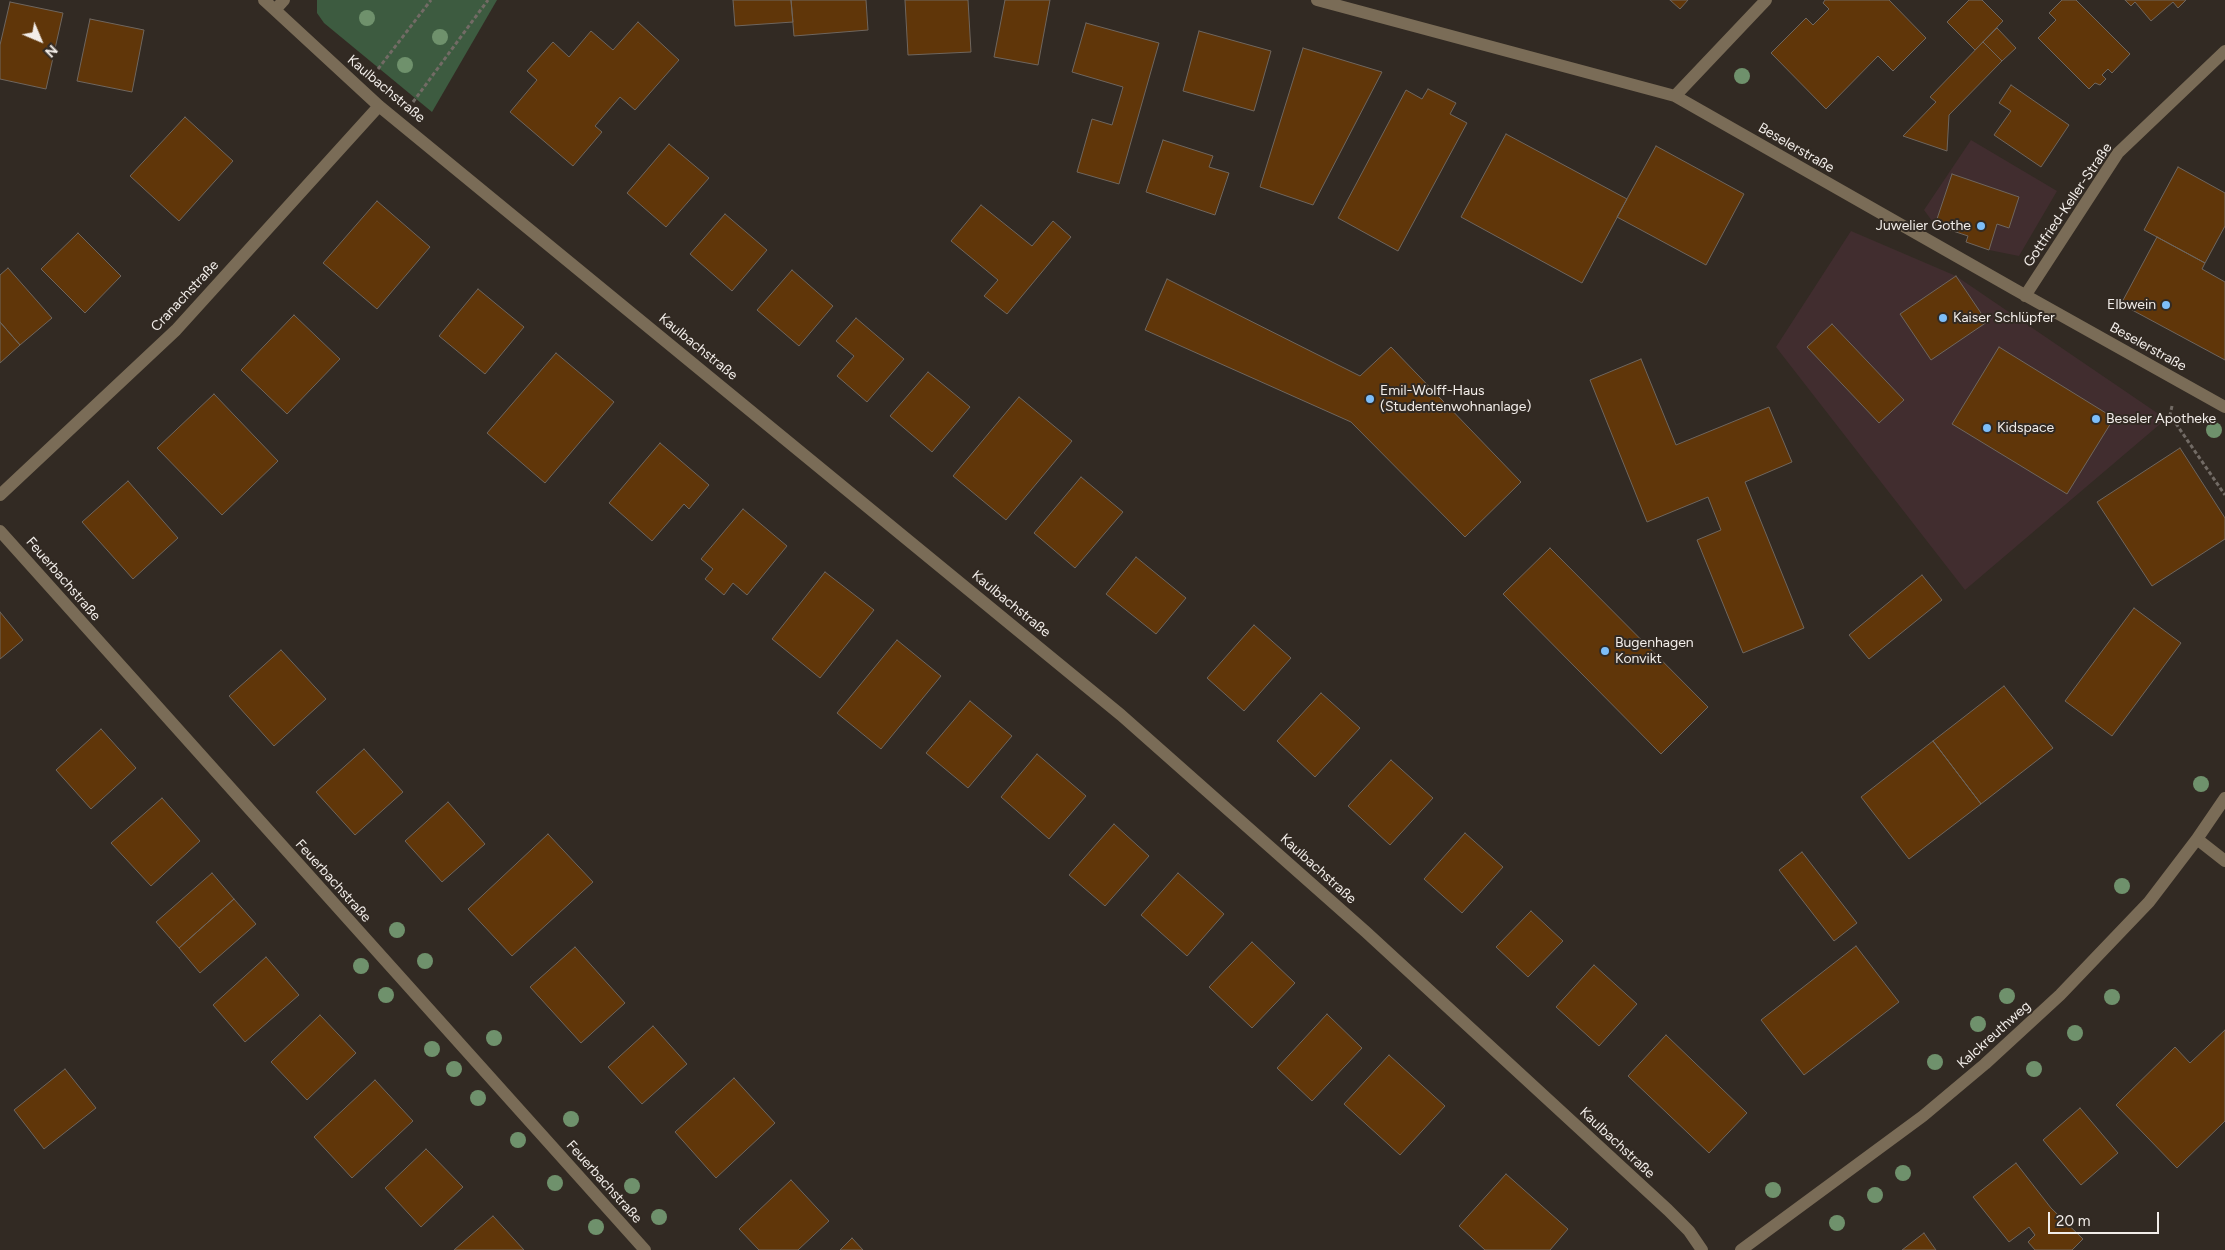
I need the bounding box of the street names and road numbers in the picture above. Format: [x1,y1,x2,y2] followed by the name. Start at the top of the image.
[344,52,428,126] street label: Kaulbachstraße
[1755,119,1837,177] street label: Beselerstraße
[2020,140,2116,270] street label: Gottfried-Keller-Straße
[148,257,222,335] street label: Cranachstraße
[655,310,741,384] street label: Kaulbachstraße
[2107,319,2189,375] street label: Beselerstraße
[22,534,104,624] street label: Feuerbachstraße
[968,567,1054,641] street label: Kaulbachstraße
[1277,831,1359,907] street label: Kaulbachstraße
[292,836,374,926] street label: Feuerbachstraße
[1954,998,2034,1072] street label: Kalckreuthweg
[1576,1104,1658,1182] street label: Kaulbachstraße
[563,1137,645,1227] street label: Feuerbachstraße

